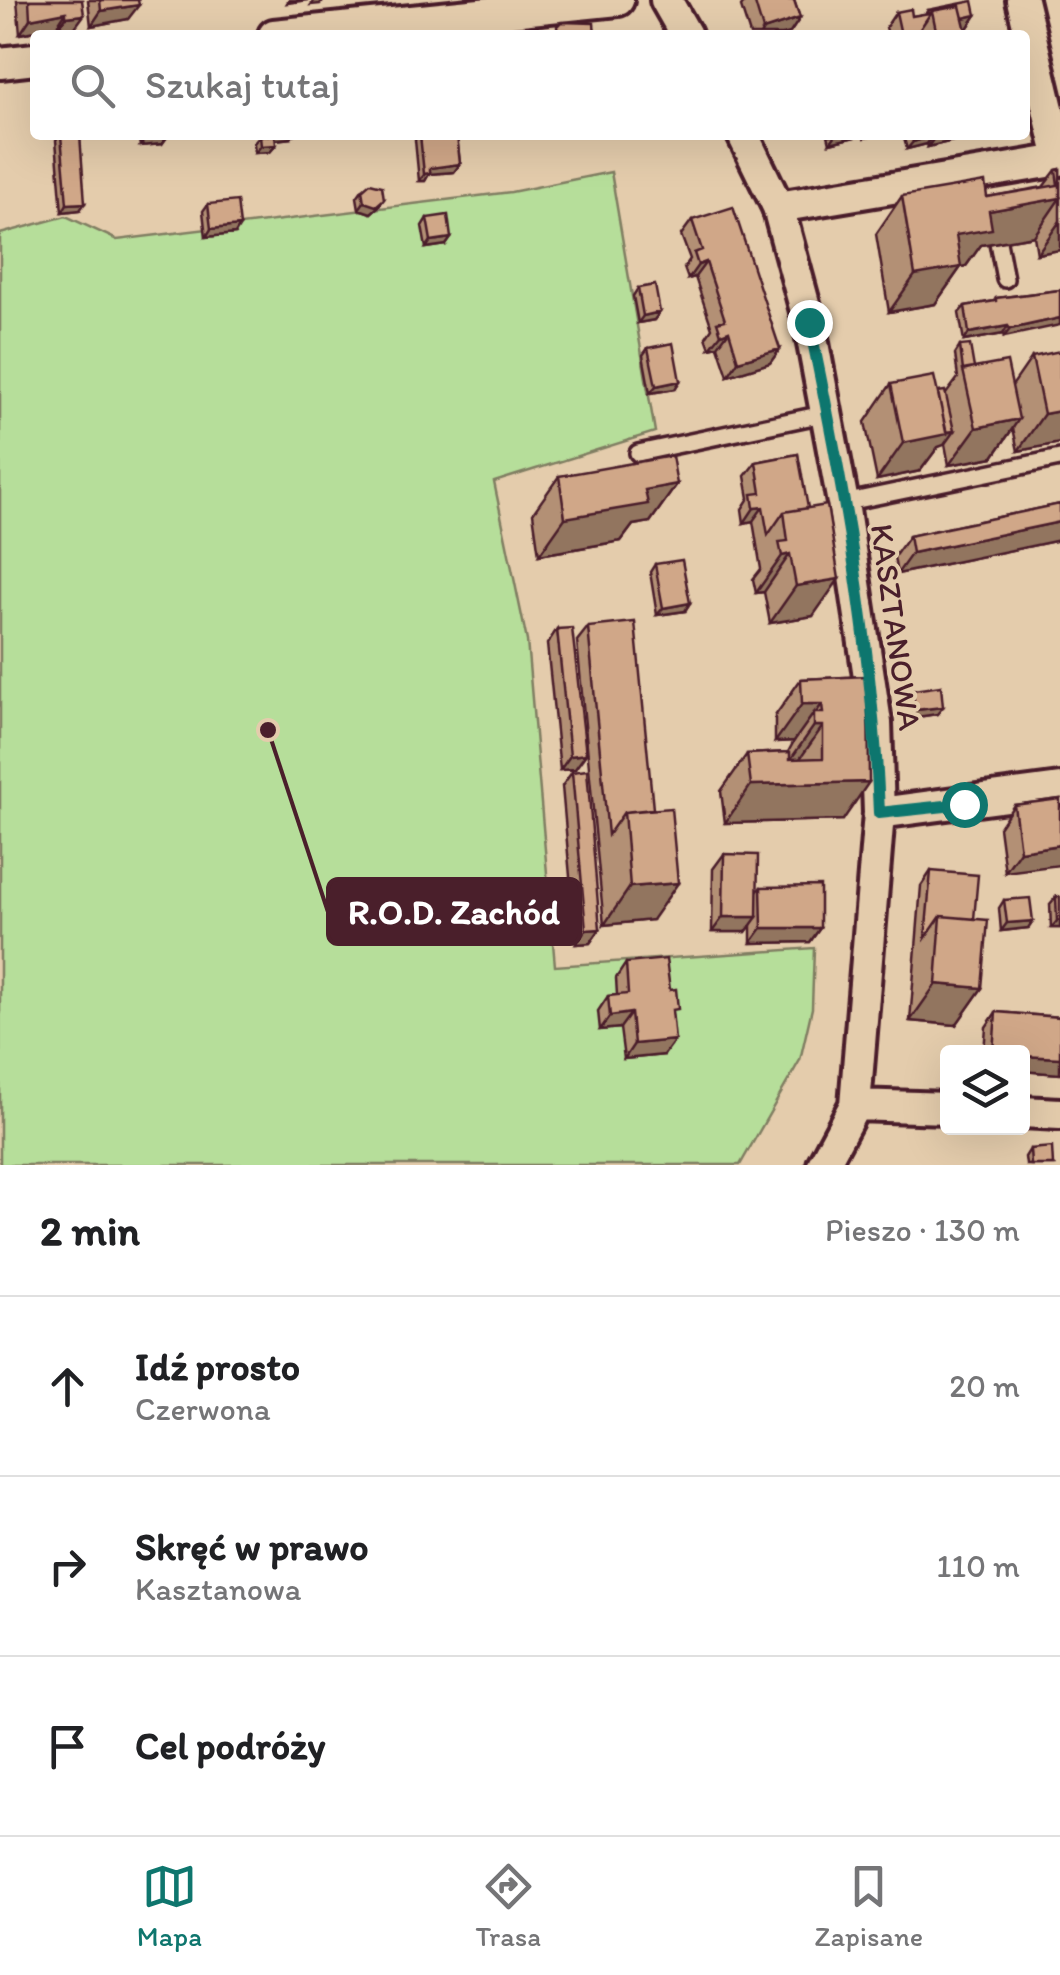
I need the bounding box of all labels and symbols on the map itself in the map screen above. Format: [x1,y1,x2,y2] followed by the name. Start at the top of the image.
[787,300,833,346] route end
[863,521,929,733] street label: KASZTANOWA
[942,782,988,828] route start
[328,879,580,944] callout: R.O.D. Zachód
[348,891,561,933] text: R.O.D. Zachód

